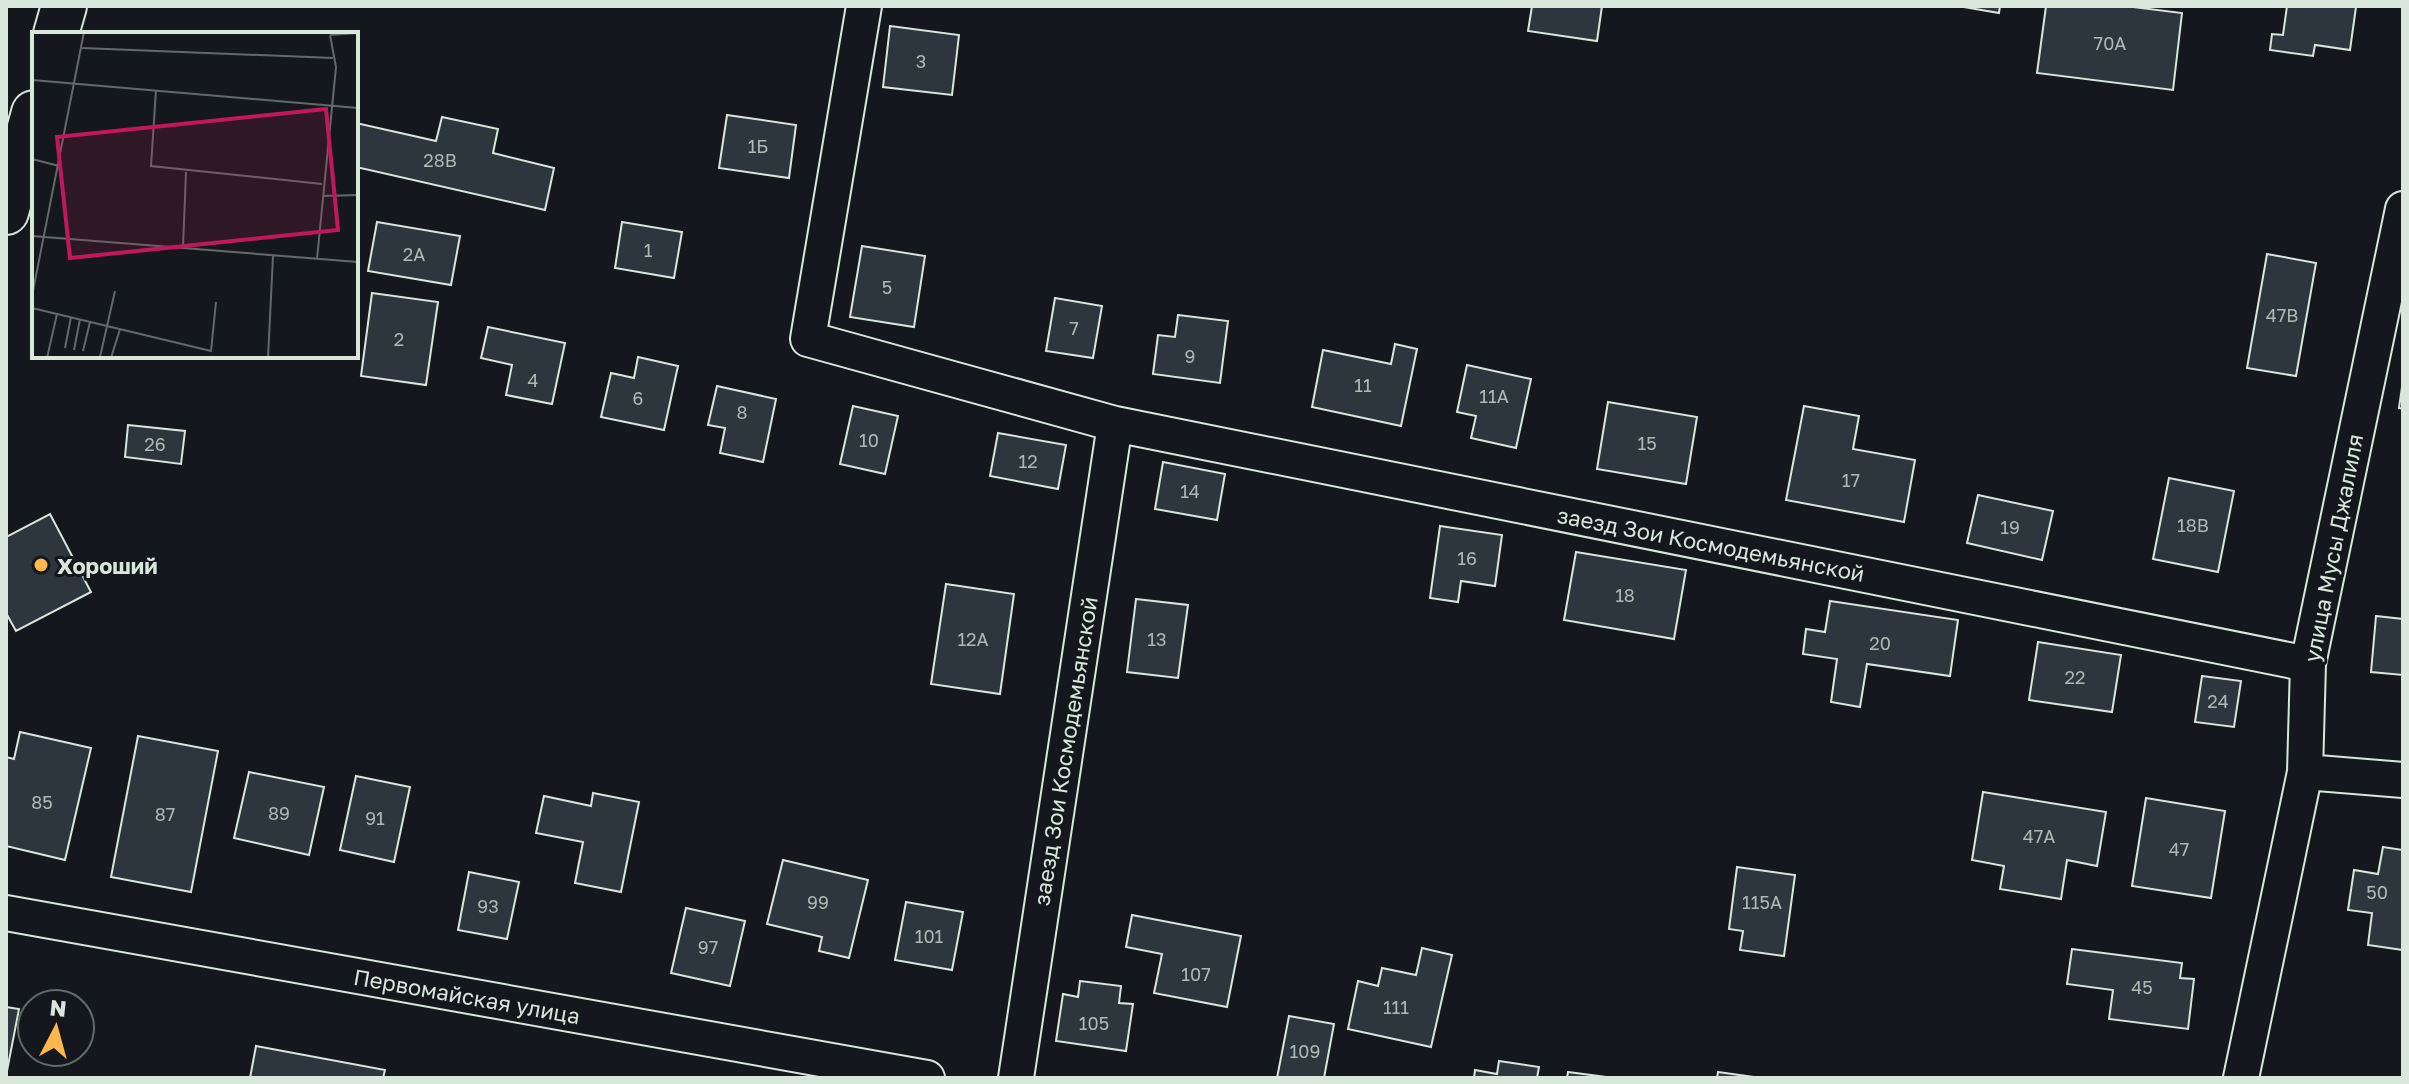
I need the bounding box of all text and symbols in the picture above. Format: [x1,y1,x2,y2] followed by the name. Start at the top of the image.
[32,32,358,358] inset map
[2094,32,2126,54] house number: 70А
[916,50,926,72] house number: 3
[748,135,768,157] house number: 1Б
[423,149,457,171] house number: 28В
[644,239,653,261] house number: 1
[403,243,425,265] house number: 2А
[882,276,892,298] house number: 5
[2266,304,2298,326] house number: 47В
[1069,317,1079,339] house number: 7
[394,328,404,350] house number: 2
[1185,345,1195,367] house number: 9
[528,369,539,391] house number: 4
[1354,374,1372,396] house number: 11
[1479,385,1509,407] house number: 11А
[633,387,643,409] house number: 6
[737,401,747,423] house number: 8
[859,429,879,451] house number: 10
[1637,432,1657,454] house number: 15
[2298,432,2368,664] street label: улица Мусы Джалиля
[144,433,166,455] house number: 26
[1018,450,1038,472] house number: 12
[1842,469,1860,491] house number: 17
[1180,480,1200,502] house number: 14
[1555,501,1867,587] street label: заезд Зои Космодемьянской
[2177,514,2209,536] house number: 18В
[2000,516,2020,538] house number: 19
[1457,547,1477,569] house number: 16
[57,552,158,579] place label: Хороший
[32,556,50,574] marker: Хороший
[1615,584,1635,606] house number: 18
[1027,595,1103,907] street label: заезд Зои Космодемьянской
[957,628,989,650] house number: 12А
[1147,628,1167,650] house number: 13
[1869,632,1891,654] house number: 20
[2065,666,2085,688] house number: 22
[2207,690,2229,712] house number: 24
[31,791,53,813] house number: 85
[268,802,290,824] house number: 89
[155,803,175,825] house number: 87
[365,807,385,829] house number: 91
[2023,825,2055,847] house number: 47А
[2169,838,2189,860] house number: 47
[2366,881,2388,903] house number: 50
[807,891,829,913] house number: 99
[1742,891,1782,913] house number: 115А
[477,895,499,917] house number: 93
[915,925,944,947] house number: 101
[698,936,718,958] house number: 97
[352,963,582,1029] street label: Первомайская улица
[1181,963,1211,985] house number: 107
[2131,976,2153,998] house number: 45
[16,988,96,1068] north arrow
[48,993,68,1022] text: N
[1383,996,1409,1018] house number: 111
[1079,1012,1109,1034] house number: 105
[1290,1040,1320,1062] house number: 109

